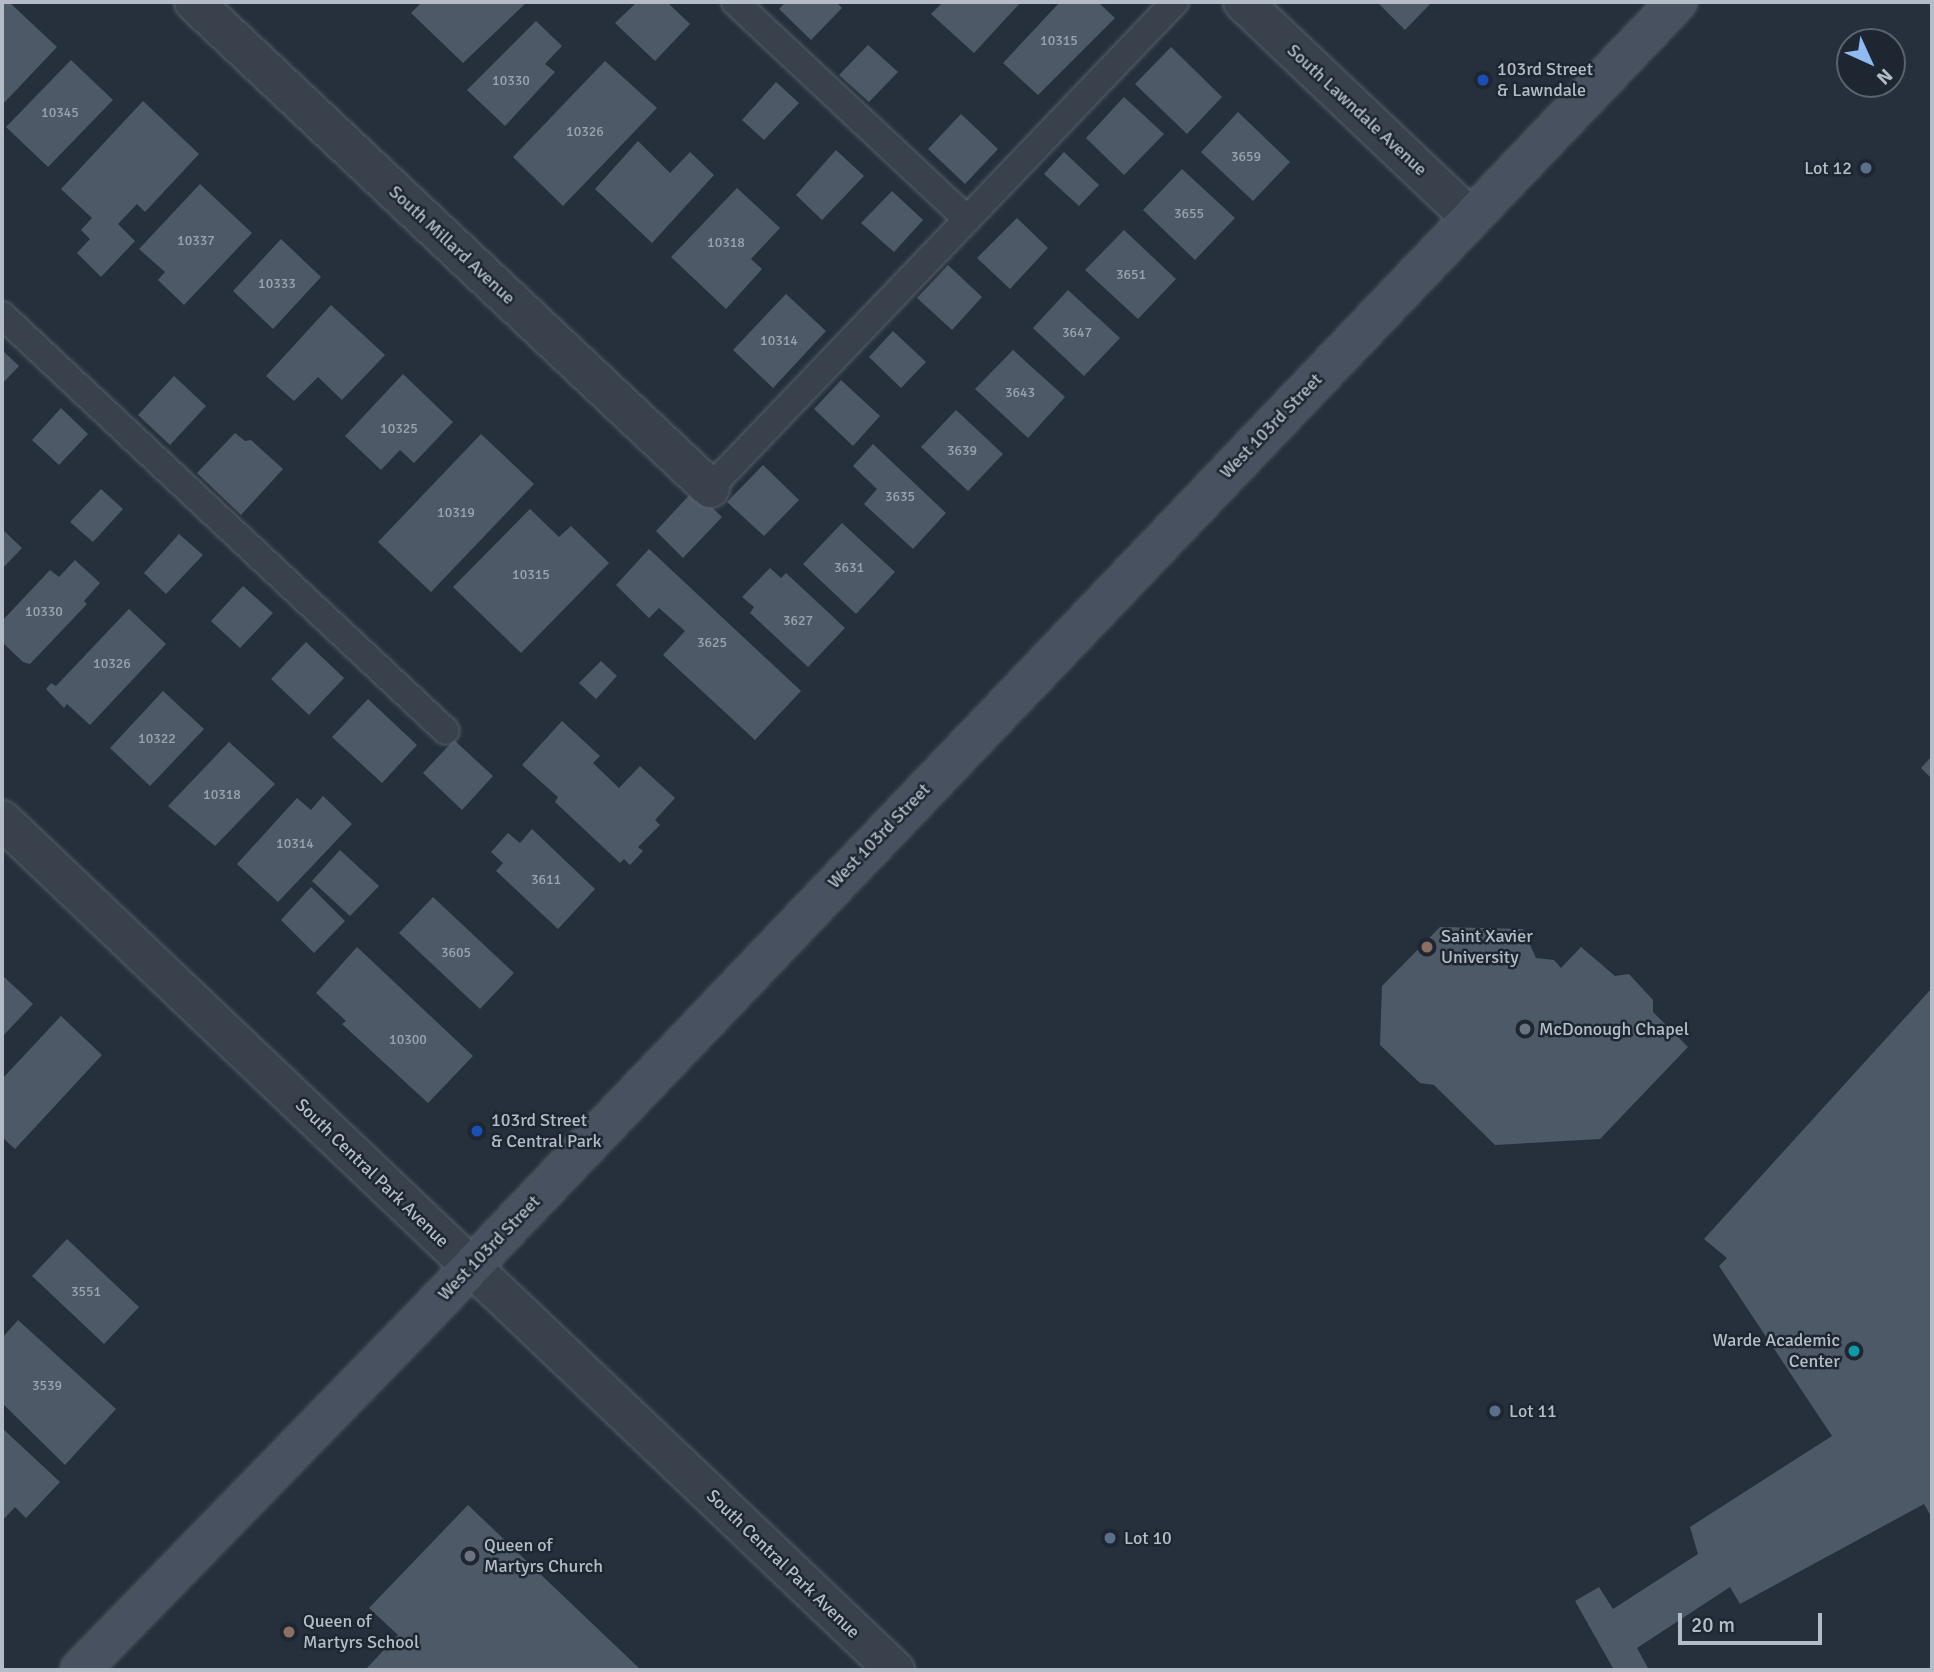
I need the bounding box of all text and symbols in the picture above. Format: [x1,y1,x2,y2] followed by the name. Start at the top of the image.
[1836,28,1906,98] north arrow
[1040,33,1078,49] house number: 10315
[1283,40,1431,180] street label: South Lawndale Avenue
[1497,59,1593,102] place label: 103rd Street & Lawndale
[1871,63,1898,90] text: N
[1475,72,1491,88] marker: 103rd Street & Lawndale
[492,73,530,89] house number: 10330
[41,105,79,121] house number: 10345
[566,124,604,140] house number: 10326
[1231,149,1261,165] house number: 3659
[1804,157,1852,179] place label: Lot 12
[1858,160,1874,176] marker: Lot 12
[384,181,520,309] street label: South Millard Avenue
[1174,206,1204,222] house number: 3655
[177,233,215,249] house number: 10337
[707,235,745,251] house number: 10318
[1116,267,1146,283] house number: 3651
[258,276,296,292] house number: 10333
[1062,325,1092,341] house number: 3647
[760,333,798,349] house number: 10314
[1215,369,1327,483] street label: West 103rd Street
[1005,385,1035,401] house number: 3643
[380,421,418,437] house number: 10325
[947,443,977,459] house number: 3639
[885,489,915,505] house number: 3635
[437,505,475,521] house number: 10319
[834,560,864,576] house number: 3631
[512,567,550,583] house number: 10315
[25,604,63,620] house number: 10330
[783,613,813,629] house number: 3627
[697,635,727,651] house number: 3625
[93,656,131,672] house number: 10326
[138,731,176,747] house number: 10322
[823,779,935,893] street label: West 103rd Street
[203,787,241,803] house number: 10318
[276,836,314,852] house number: 10314
[531,872,561,888] house number: 3611
[1441,926,1533,968] place label: Saint Xavier University
[1419,939,1435,955] marker: Saint Xavier University
[441,945,471,961] house number: 3605
[1539,1018,1689,1040] place label: McDonough Chapel
[1517,1021,1533,1037] marker: McDonough Chapel
[389,1032,427,1048] house number: 10300
[291,1094,453,1252] street label: South Central Park Avenue
[491,1110,601,1152] place label: 103rd Street & Central Park
[469,1123,485,1139] marker: 103rd Street & Central Park
[433,1191,545,1305] street label: West 103rd Street
[71,1284,101,1300] house number: 3551
[1713,1330,1840,1372] place label: Warde Academic Center
[1846,1343,1862,1359] marker: Warde Academic Center
[32,1378,62,1394] house number: 3539
[1509,1400,1557,1422] place label: Lot 11
[1487,1403,1503,1419] marker: Lot 11
[702,1485,864,1643] street label: South Central Park Avenue
[1124,1527,1172,1549] place label: Lot 10
[1102,1530,1118,1546] marker: Lot 10
[484,1535,603,1578] place label: Queen of Martyrs Church
[462,1548,478,1564] marker: Queen of Martyrs Church
[1682,1598,1826,1642] scale bar
[303,1611,419,1654] place label: Queen of Martyrs School
[1691,1612,1735,1638] text: 20 m
[281,1624,297,1640] marker: Queen of Martyrs School

